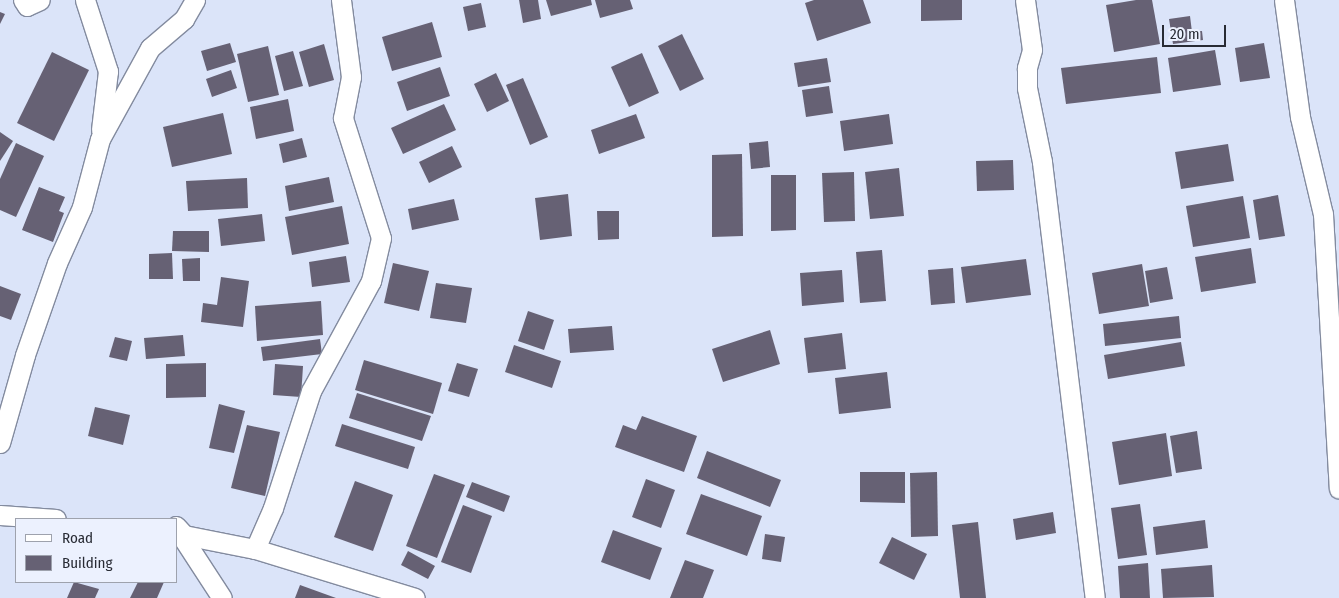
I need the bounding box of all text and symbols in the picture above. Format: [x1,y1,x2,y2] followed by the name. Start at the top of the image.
[1164,15,1228,47] scale bar
[1170,25,1200,43] text: 20 m
[15,518,178,583] legend
[62,529,93,547] text: Road
[62,554,113,572] text: Building

